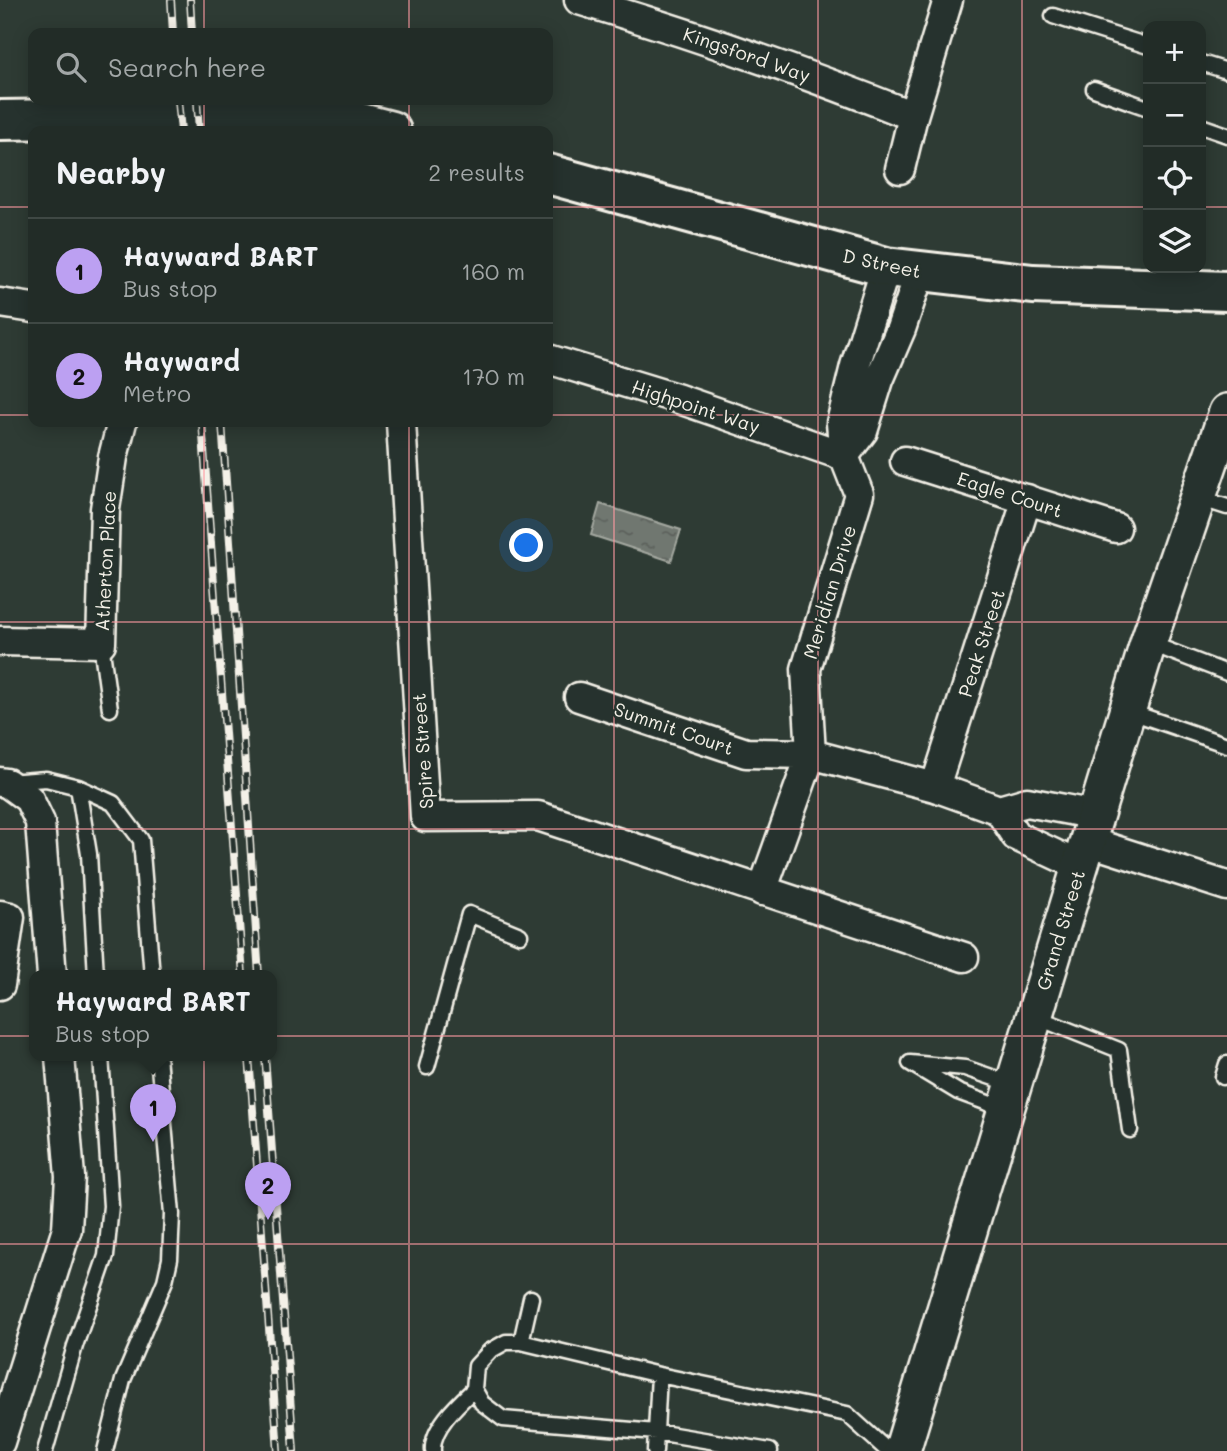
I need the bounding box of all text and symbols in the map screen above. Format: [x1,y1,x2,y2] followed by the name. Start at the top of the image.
[680,21,814,87] street label: Kingsford Way
[1143,21,1206,273] map controls
[1143,21,1206,84] button: +
[28,28,553,105] search box
[52,48,90,86] icon: search
[108,50,266,84] text: Search here
[1143,84,1206,147] button: −
[1143,147,1206,210] button: locate
[56,152,166,192] text: Nearby
[428,157,525,187] text: 2 results
[1143,210,1206,273] button: layers
[123,239,318,273] text: Hayward BART
[840,242,924,284] street label: D Street
[74,256,84,286] text: 1
[461,256,525,286] text: 160 m
[123,273,218,303] text: Bus stop
[123,344,240,378] text: Hayward
[73,361,85,391] text: 2
[462,361,525,391] text: 170 m
[629,374,763,438] street label: Highpoint Way
[123,378,191,408] text: Metro
[954,465,1066,523] street label: Eagle Court
[89,490,121,632] street label: Atherton Place
[797,522,861,662] street label: Meridian Drive
[509,528,543,562] your location
[952,586,1010,700] street label: Peak Street
[405,692,439,810] street label: Spire Street
[611,696,737,760] street label: Summit Court
[1030,867,1090,993] street label: Grand Street
[29,970,277,1061] popup
[55,984,251,1018] text: Hayward BART
[55,1018,150,1048] text: Bus stop
[130,1084,176,1142] pin: 1
[245,1162,291,1220] pin: 2

